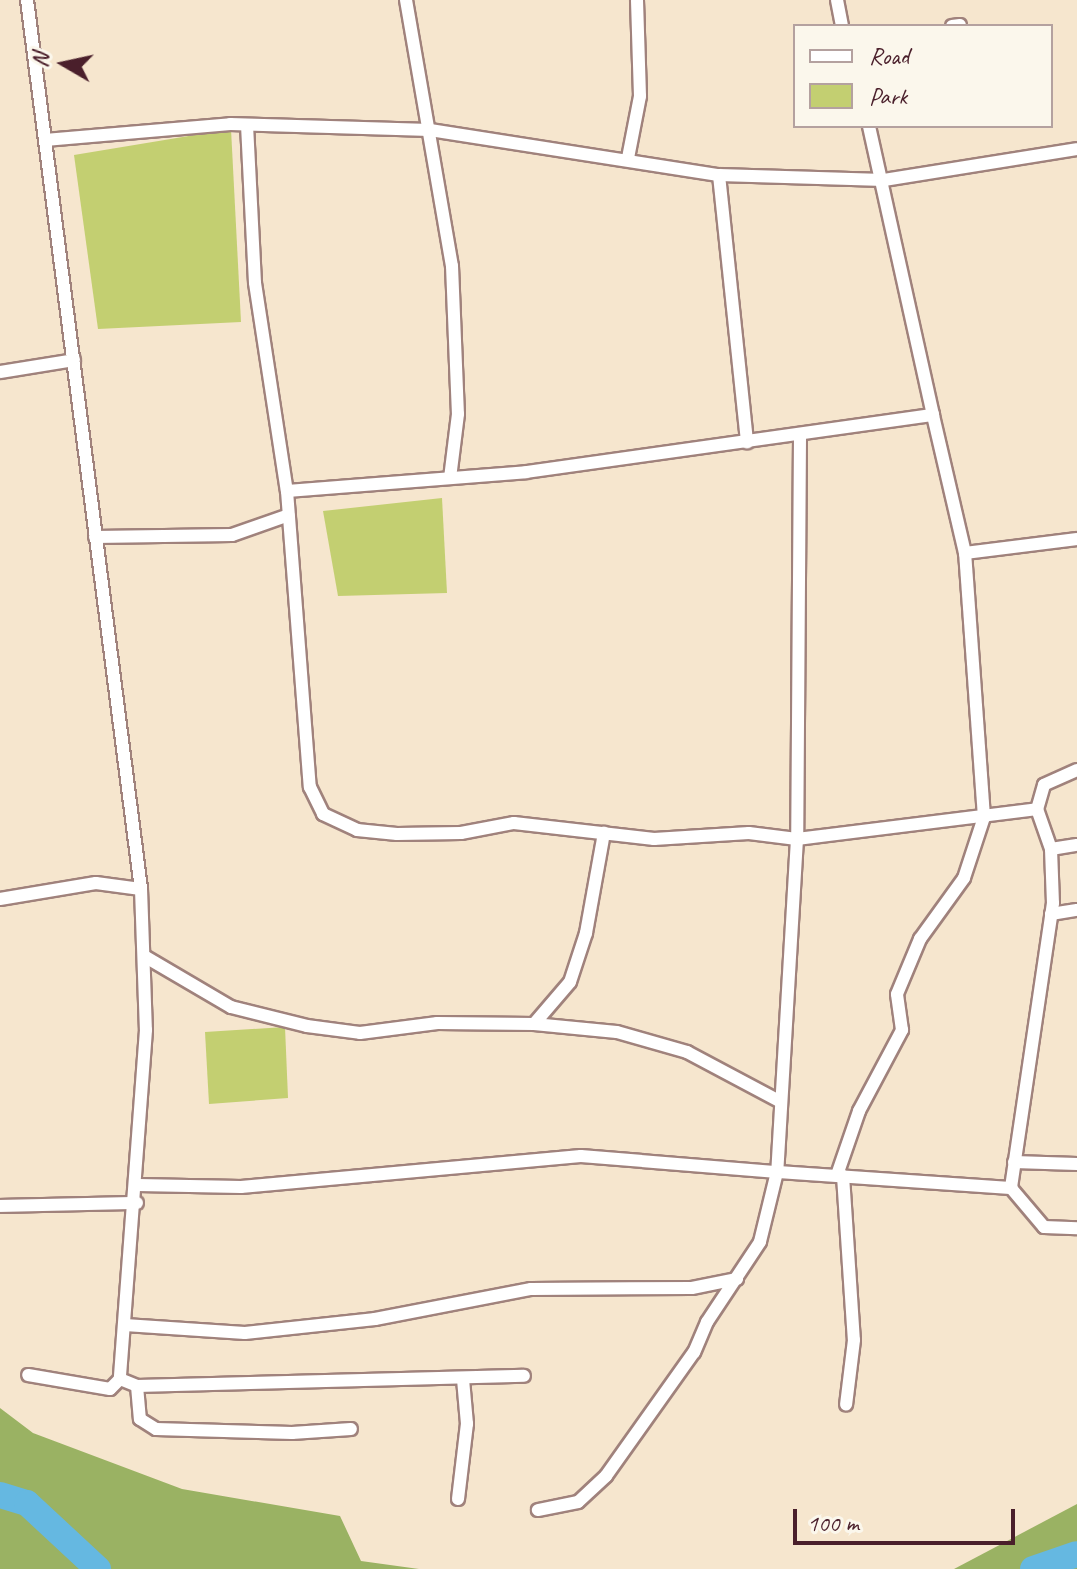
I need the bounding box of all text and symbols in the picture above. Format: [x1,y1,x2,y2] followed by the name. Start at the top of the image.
[24,24,104,104] north arrow
[793,24,1053,128] legend
[869,41,909,71] text: Road
[25,51,55,69] text: N
[869,81,907,111] text: Park
[797,1493,1019,1543] scale bar
[807,1508,859,1538] text: 100 m

